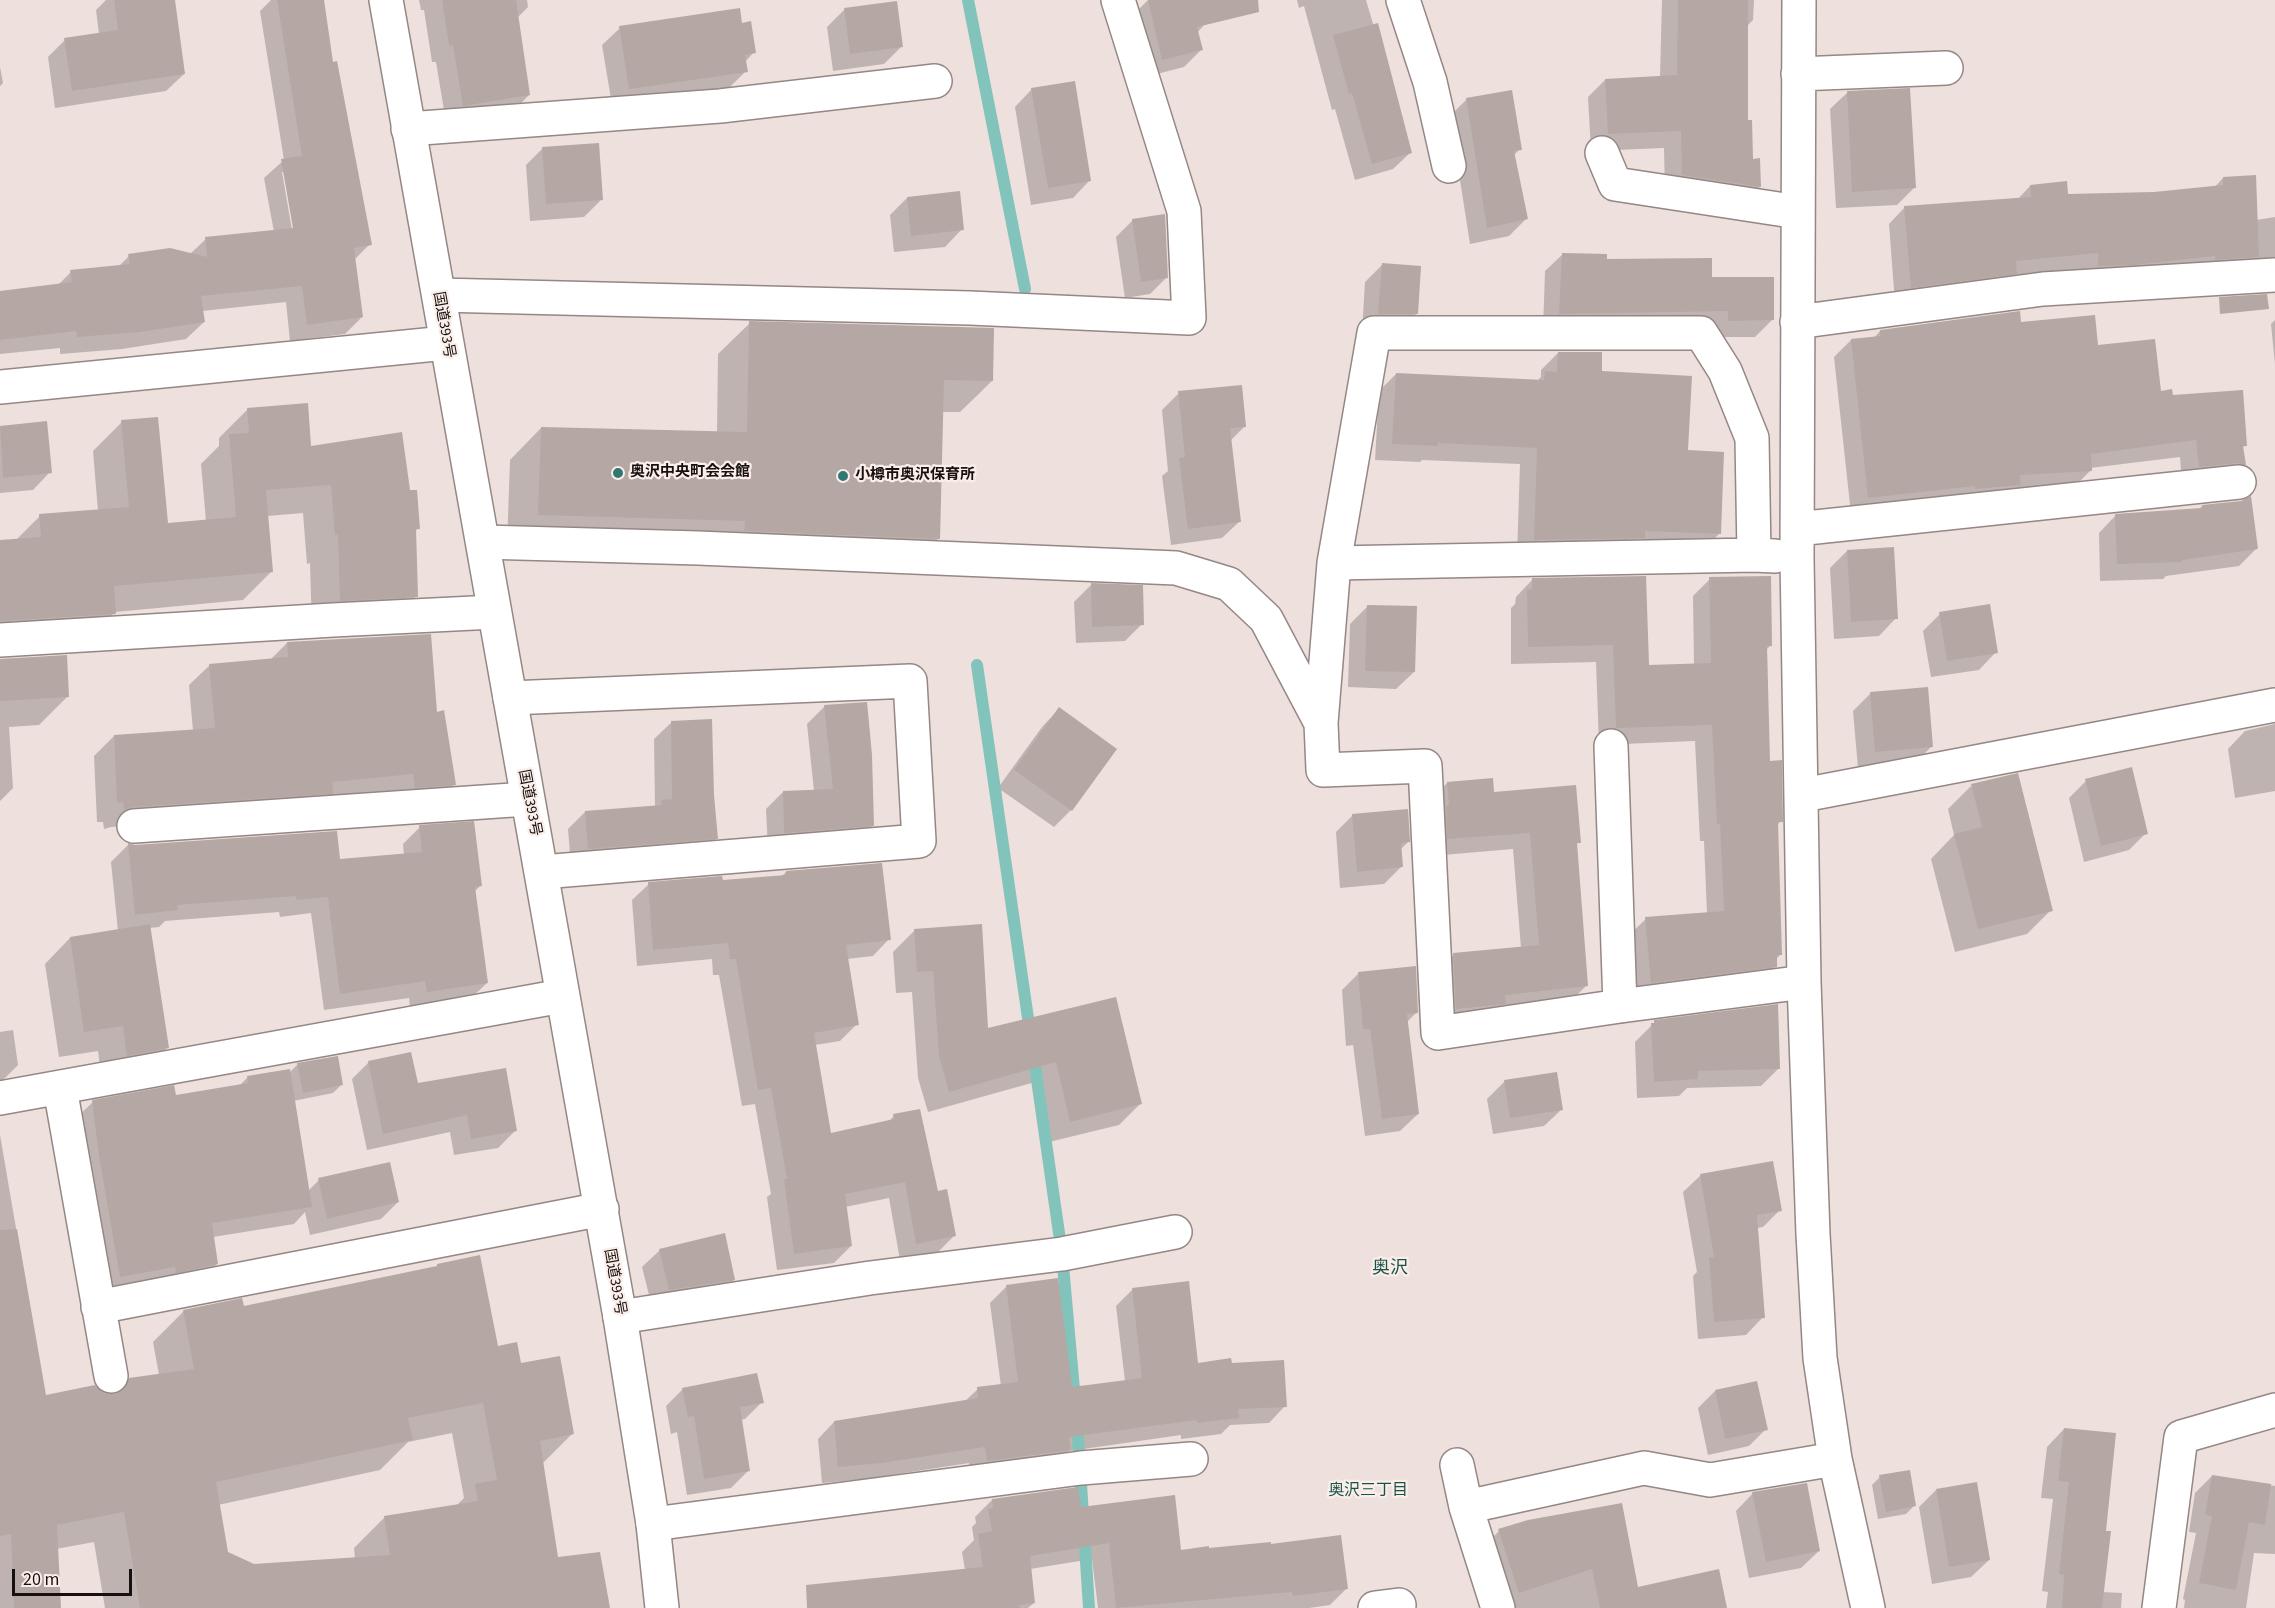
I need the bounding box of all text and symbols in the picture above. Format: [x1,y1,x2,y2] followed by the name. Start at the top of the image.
[428,290,458,360] street label: 国道393号
[630,464,750,482] place label: 奥沢中央町会会館
[611,466,625,480] marker: 奥沢中央町会会館
[855,467,975,485] place label: 小樽市奥沢保育所
[836,469,850,483] marker: 小樽市奥沢保育所
[514,768,544,838] street label: 国道393号
[599,1247,629,1317] street label: 国道393号
[1372,1258,1408,1280] district label: 奥沢
[1328,1481,1408,1501] district label: 奥沢三丁目
[15,1557,135,1595] scale bar
[23,1567,59,1592] text: 20 m

